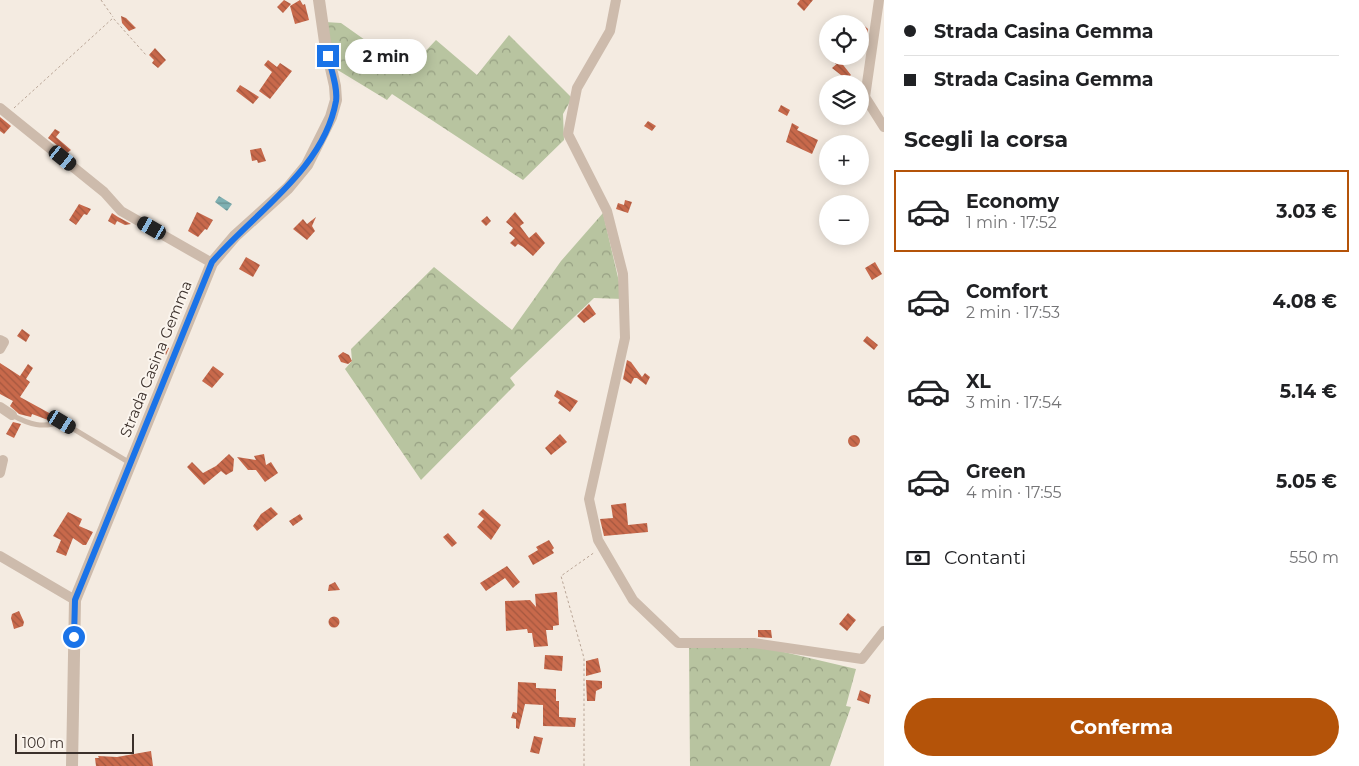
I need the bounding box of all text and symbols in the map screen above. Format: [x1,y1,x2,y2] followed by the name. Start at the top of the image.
[819,15,869,245] map controls
[819,15,869,65] button: locate
[934,20,1154,43] text: Strada Casina Gemma
[346,38,428,74] callout: 2 min
[317,45,339,67] route end
[363,47,409,66] text: 2 min
[934,68,1154,91] text: Strada Casina Gemma
[819,75,869,125] button: layers
[904,126,1068,153] text: Scegli la corsa
[819,135,869,185] button: +
[46,143,79,173] car
[906,189,951,234] icon: car
[966,190,1059,213] text: Economy
[819,195,869,245] button: −
[1276,200,1337,223] text: 3.03 €
[966,213,1057,232] text: 1 min · 17:52
[135,214,168,242] car
[115,278,196,440] street label: Strada Casina Gemma
[906,279,951,324] icon: car
[966,280,1048,303] text: Comfort
[1273,290,1337,313] text: 4.08 €
[966,303,1060,322] text: 2 min · 17:53
[906,369,951,414] icon: car
[966,370,991,393] text: XL
[1280,380,1337,403] text: 5.14 €
[966,393,1062,412] text: 3 min · 17:54
[45,408,78,436] car
[906,459,951,504] icon: car
[966,460,1026,483] text: Green
[1276,470,1337,493] text: 5.05 €
[966,483,1062,502] text: 4 min · 17:55
[904,544,932,572] icon: cash
[944,546,1026,569] text: Contanti
[1289,548,1339,567] text: 550 m
[63,626,85,648] route start
[904,698,1339,756] button: Conferma
[15,731,134,754] scale bar
[22,734,64,752] text: 100 m

